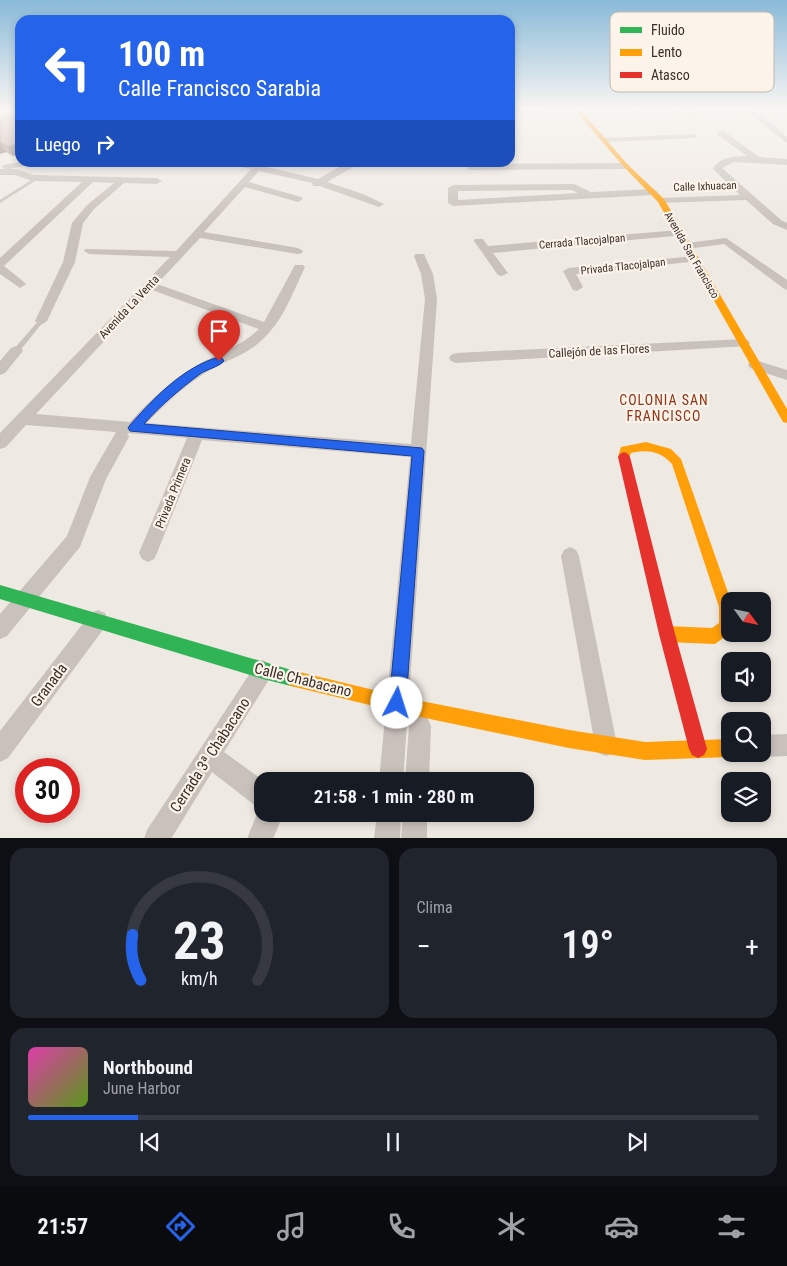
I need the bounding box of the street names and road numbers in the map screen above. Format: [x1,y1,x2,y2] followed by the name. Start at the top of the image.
[673,179,737,194] street label: Calle Ixhuacan
[661,210,722,301] street label: Avenida San Francisco
[538,231,626,252] street label: Cerrada Tlacojalpan
[580,256,666,277] street label: Privada Tlacojalpan
[96,272,162,342] street label: Avenida La Venta
[548,341,650,361] street label: Callejón de las Flores
[152,455,194,530] street label: Privada Primera
[253,659,353,701] street label: Calle Chabacano
[27,660,71,710] street label: Granada
[166,694,254,816] street label: Cerrada 3ª Chabacano

